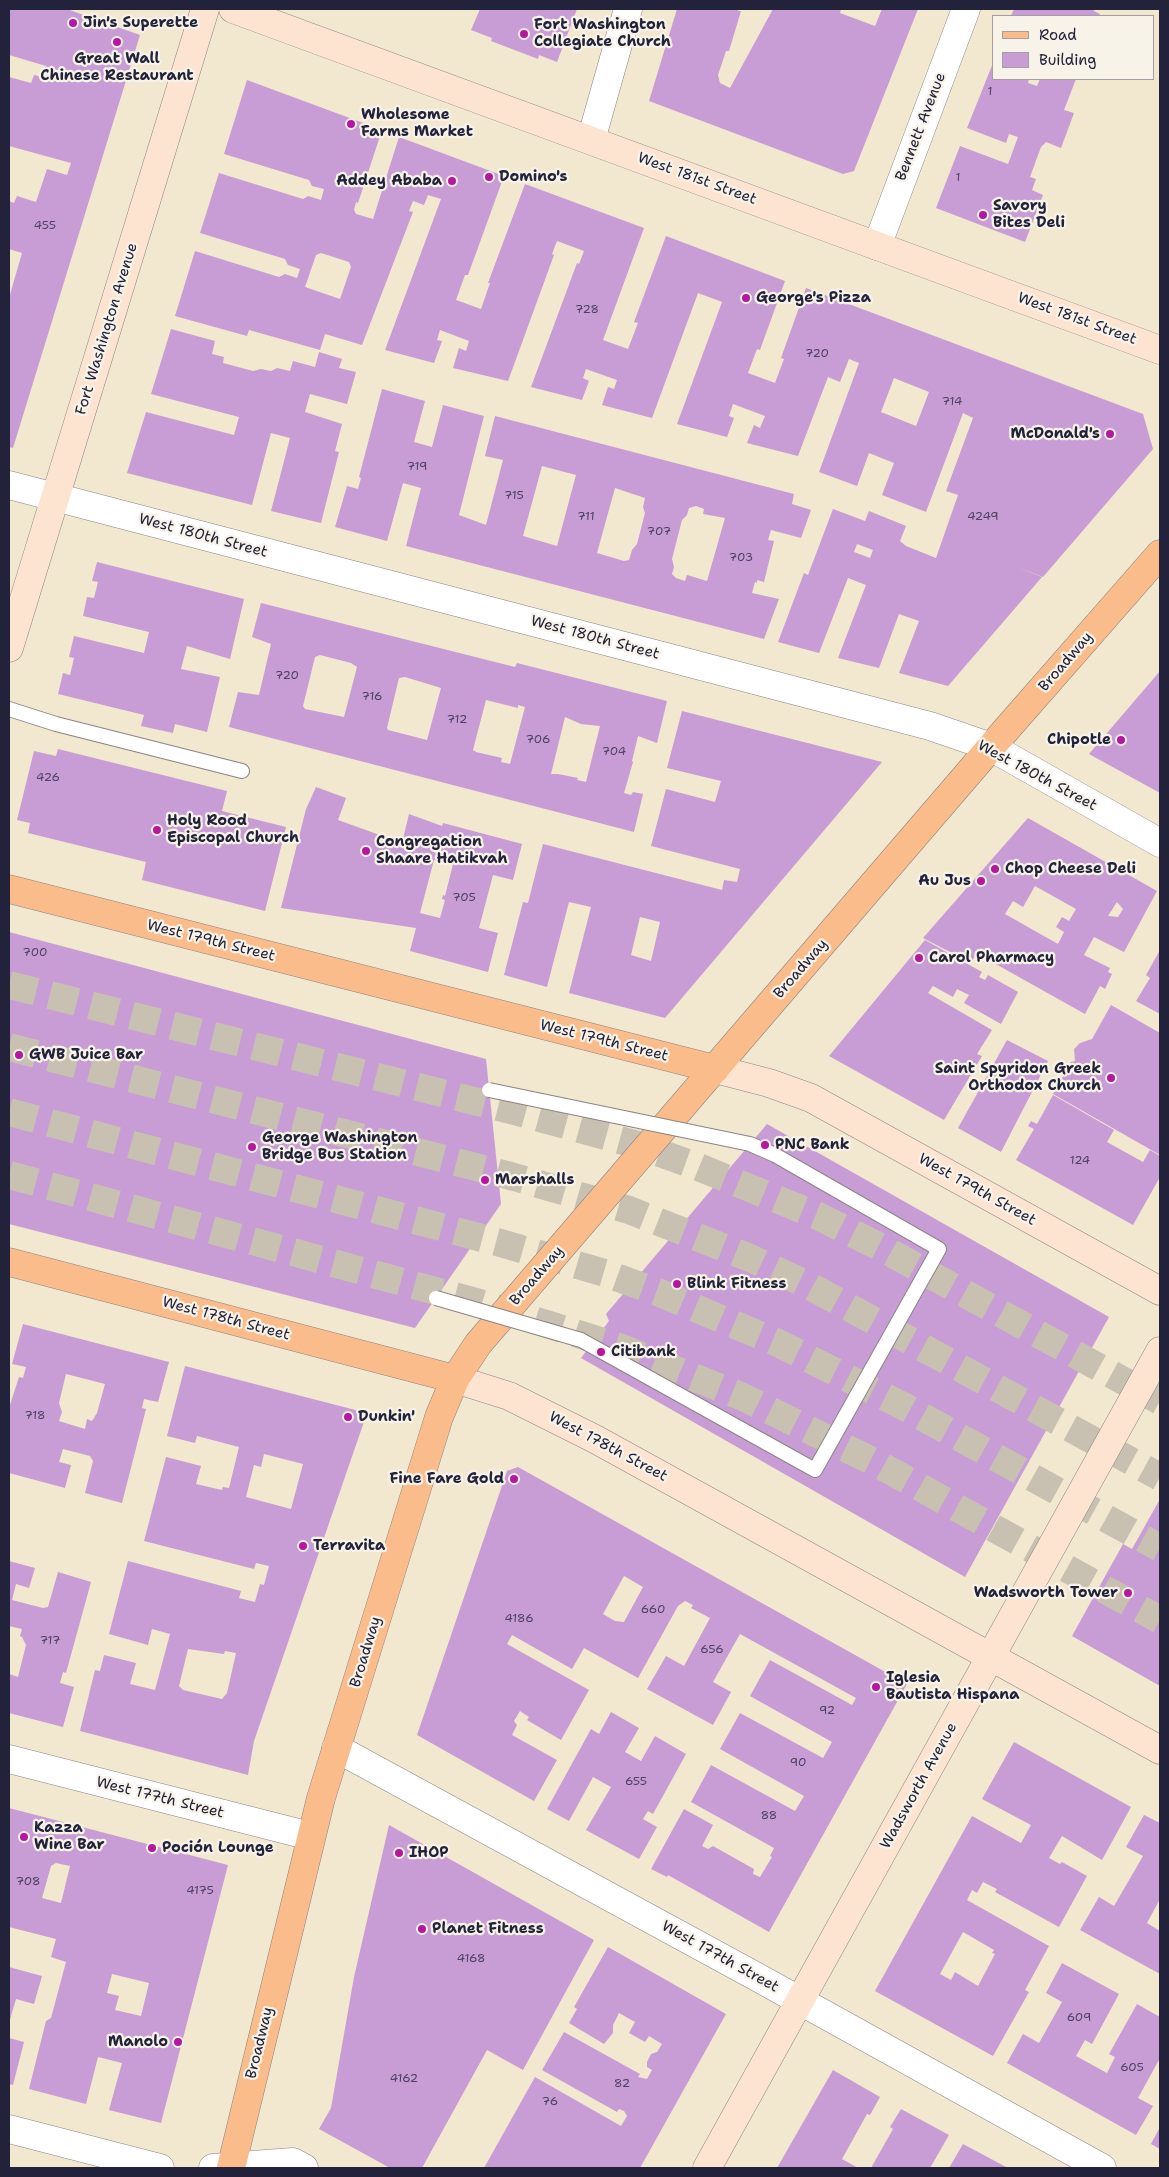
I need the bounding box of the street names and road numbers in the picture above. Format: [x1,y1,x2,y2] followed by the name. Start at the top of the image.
[892,70,950,184] street label: Bennett Avenue
[635,149,759,209] street label: West 181st Street
[72,241,142,417] street label: Fort Washington Avenue
[1015,289,1139,349] street label: West 181st Street
[137,510,269,562] street label: West 180th Street
[529,612,661,664] street label: West 180th Street
[1035,628,1097,696] street label: Broadway
[974,737,1100,815] street label: West 180th Street
[145,916,277,966] street label: West 179th Street
[770,935,832,1003] street label: Broadway
[538,1016,670,1066] street label: West 179th Street
[915,1150,1039,1230] street label: West 179th Street
[506,1242,568,1310] street label: Broadway
[160,1293,292,1345] street label: West 178th Street
[546,1408,670,1486] street label: West 178th Street
[347,1614,385,1690] street label: Broadway
[877,1720,961,1852] street label: Wadsworth Avenue
[94,1773,226,1823] street label: West 177th Street
[658,1917,782,1997] street label: West 177th Street
[242,2005,278,2081] street label: Broadway

